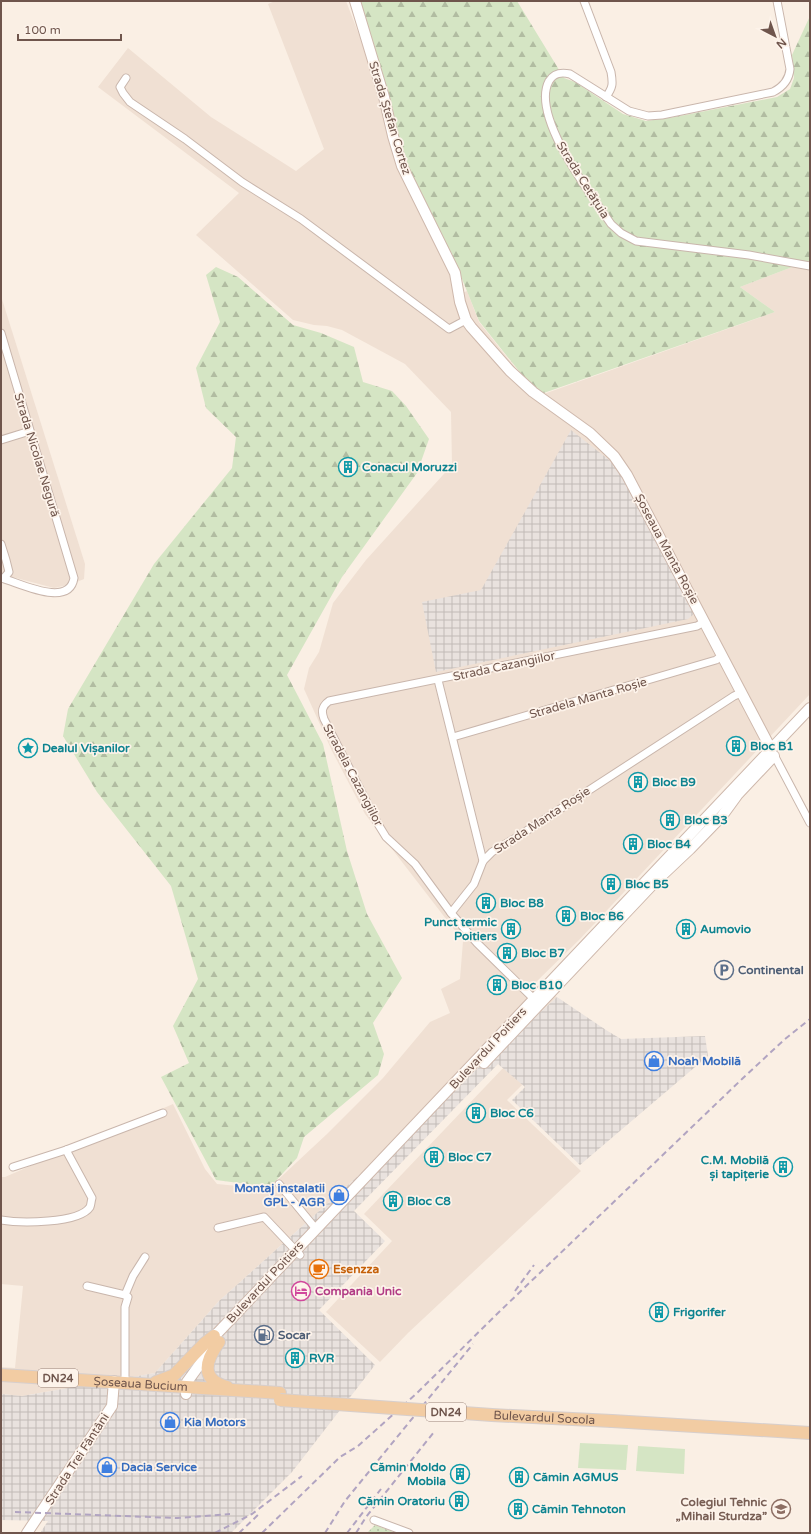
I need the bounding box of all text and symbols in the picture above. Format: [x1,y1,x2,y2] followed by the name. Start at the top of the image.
[18,16,121,42] scale bar
[755,16,795,56] north arrow
[24,23,61,37] text: 100 m
[774,35,789,51] text: N
[366,60,414,176] street label: Strada Ștefan Cortez
[554,139,612,221] street label: Strada Cetățuia
[11,391,63,519] street label: Strada Nicolae Negură
[337,456,359,478] building icon: Conacul Moruzzi
[362,460,457,474] place label: Conacul Moruzzi
[632,492,702,607] street label: Șoseaua Manta Roșie
[452,648,557,684] street label: Strada Cazangiilor
[528,674,649,721] street label: Stradela Manta Roșie
[320,721,386,829] street label: Stradela Cazangiilor
[725,735,747,757] building icon: Bloc B1
[17,737,39,759] place icon: Dealul Vișanilor
[750,739,794,753] place label: Bloc B1
[42,741,130,756] place label: Dealul Vișanilor
[627,771,649,793] building icon: Bloc B9
[652,775,696,789] place label: Bloc B9
[491,784,593,856] street label: Strada Manta Roșie
[659,809,681,831] building icon: Bloc B3
[684,813,728,827] place label: Bloc B3
[622,833,644,855] building icon: Bloc B4
[647,837,691,851] place label: Bloc B4
[600,873,622,895] building icon: Bloc B5
[625,877,669,891] place label: Bloc B5
[475,892,497,914] building icon: Bloc B8
[500,896,544,910] place label: Bloc B8
[555,905,577,927] building icon: Bloc B6
[580,909,624,923] place label: Bloc B6
[424,915,498,943] place label: Punct termic Poitiers
[500,918,522,940] building icon: Punct termic Poitiers
[675,918,697,940] building icon: Aumovio
[700,922,751,936] place label: Aumovio
[496,942,518,964] building icon: Bloc B7
[521,946,565,960] place label: Bloc B7
[713,959,735,981] parking icon: Continental
[738,963,804,977] place label: Continental
[486,974,508,996] building icon: Bloc B10
[511,978,563,992] place label: Bloc B10
[447,1004,530,1092] street label: Bulevardul Poitiers
[643,1050,665,1072] shop icon: Noah Mobilă
[668,1054,741,1068] place label: Noah Mobilă
[465,1102,487,1124] building icon: Bloc C6
[490,1106,534,1120] place label: Bloc C6
[423,1146,445,1168] building icon: Bloc C7
[448,1150,492,1164] place label: Bloc C7
[701,1153,769,1182] place label: C.M. Mobilă și tapițerie
[772,1156,794,1178] building icon: C.M. Mobilă și tapițerie
[234,1181,325,1209] place label: Montaj instalatii GPL - AGR
[328,1184,350,1206] shop icon: Montaj instalatii GPL - AGR
[382,1190,404,1212] building icon: Bloc C8
[407,1194,451,1208] place label: Bloc C8
[224,1238,307,1326] street label: Bulevardul Poitiers
[308,1258,330,1280] cafe icon: Esenzza
[333,1262,379,1276] place label: Esenzza
[290,1280,312,1302] hotel icon: Compania Unic
[315,1284,402,1299] place label: Compania Unic
[648,1301,670,1323] building icon: Frigorifer
[673,1305,726,1320] place label: Frigorifer
[253,1324,275,1346] fuel station icon: Socar
[278,1328,311,1342] place label: Socar
[284,1347,306,1369] building icon: RVR
[309,1351,335,1365] place label: RVR
[38,1369,78,1387] road number: DN24
[93,1374,188,1394] street label: Șoseaua Bucium
[426,1403,466,1421] road number: DN24
[493,1408,596,1427] street label: Bulevardul Socola
[42,1411,112,1507] street label: Strada Trei Fântâni
[159,1411,181,1433] shop icon: Kia Motors
[184,1415,246,1429] place label: Kia Motors
[96,1456,118,1478] shop icon: Dacia Service
[121,1460,197,1474] place label: Dacia Service
[370,1460,446,1488] place label: Cămin Moldo Mobila
[449,1463,471,1485] building icon: Cămin Moldo Mobila
[508,1466,530,1488] building icon: Cămin AGMUS
[533,1470,619,1484] place label: Cămin AGMUS
[448,1490,470,1512] building icon: Cămin Oratoriu
[358,1494,445,1508] place label: Cămin Oratoriu
[675,1495,768,1523] place label: Colegiul Tehnic „Mihail Sturdza”
[507,1498,529,1520] building icon: Cămin Tehnoton
[770,1498,792,1520] school or university icon: Colegiul Tehnic „Mihail Sturdza”
[532,1502,626,1516] place label: Cămin Tehnoton

